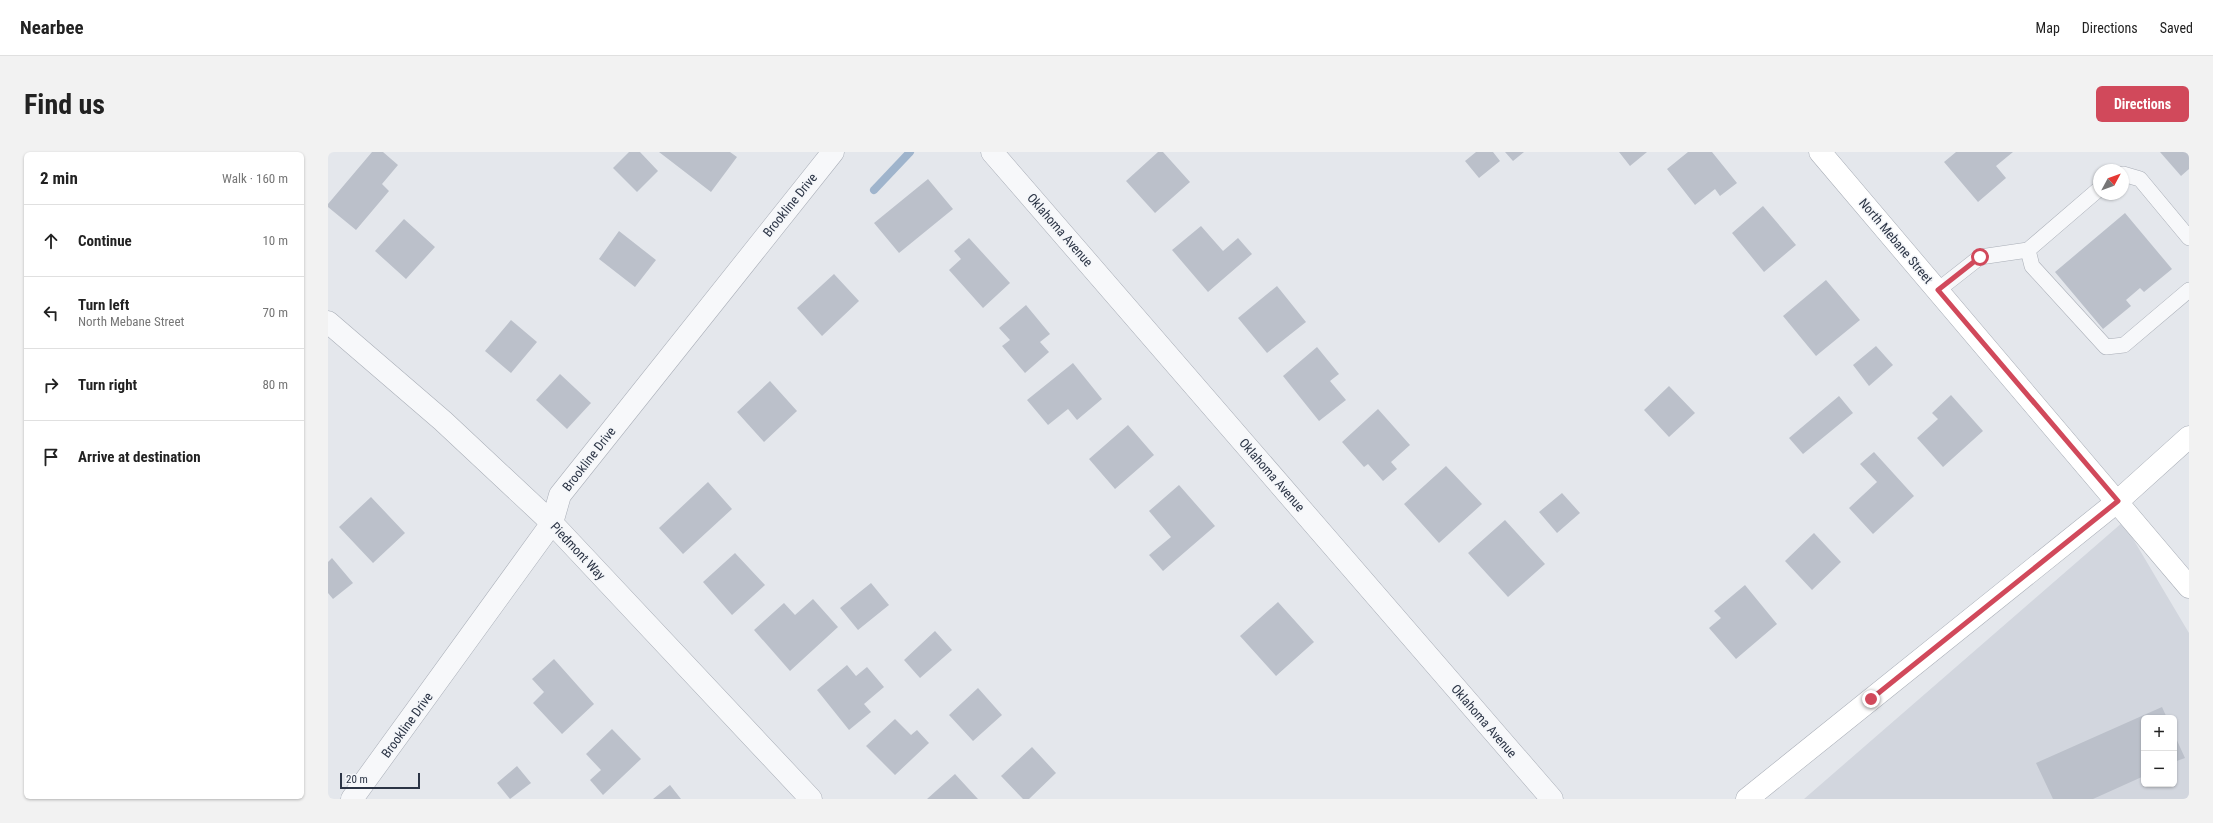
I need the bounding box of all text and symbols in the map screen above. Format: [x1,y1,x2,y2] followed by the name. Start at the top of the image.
[20,16,84,39] text: Nearbee
[2036,20,2060,36] text: Map
[2082,20,2138,36] text: Directions
[2160,20,2193,36] text: Saved
[2096,86,2189,122] button: Directions
[24,88,105,121] text: Find us
[2093,164,2129,200] north arrow
[40,168,78,188] text: 2 min
[760,170,820,240] street label: Brookline Drive
[222,171,288,186] text: Walk · 160 m
[1024,190,1096,270] street label: Oklahoma Avenue
[1856,195,1936,287] street label: North Mebane Street
[40,230,62,252] icon: ahead
[78,232,132,250] text: Continue
[262,233,288,248] text: 10 m
[1971,248,1989,266] route start
[78,296,129,314] text: Turn left
[40,302,62,324] icon: left
[262,305,288,320] text: 70 m
[78,314,184,329] text: North Mebane Street
[40,374,62,396] icon: right
[78,376,137,394] text: Turn right
[262,377,288,392] text: 80 m
[559,424,619,494] street label: Brookline Drive
[1236,435,1308,515] street label: Oklahoma Avenue
[40,446,62,468] icon: arrive
[78,448,201,466] text: Arrive at destination
[547,519,609,583] street label: Piedmont Way
[1448,681,1520,761] street label: Oklahoma Avenue
[378,689,436,761] street label: Brookline Drive
[1862,690,1880,708] route end
[2141,715,2177,787] map controls
[2141,715,2177,751] button: +
[2141,751,2177,787] button: −
[340,771,420,790] scale bar
[346,773,368,786] text: 20 m

